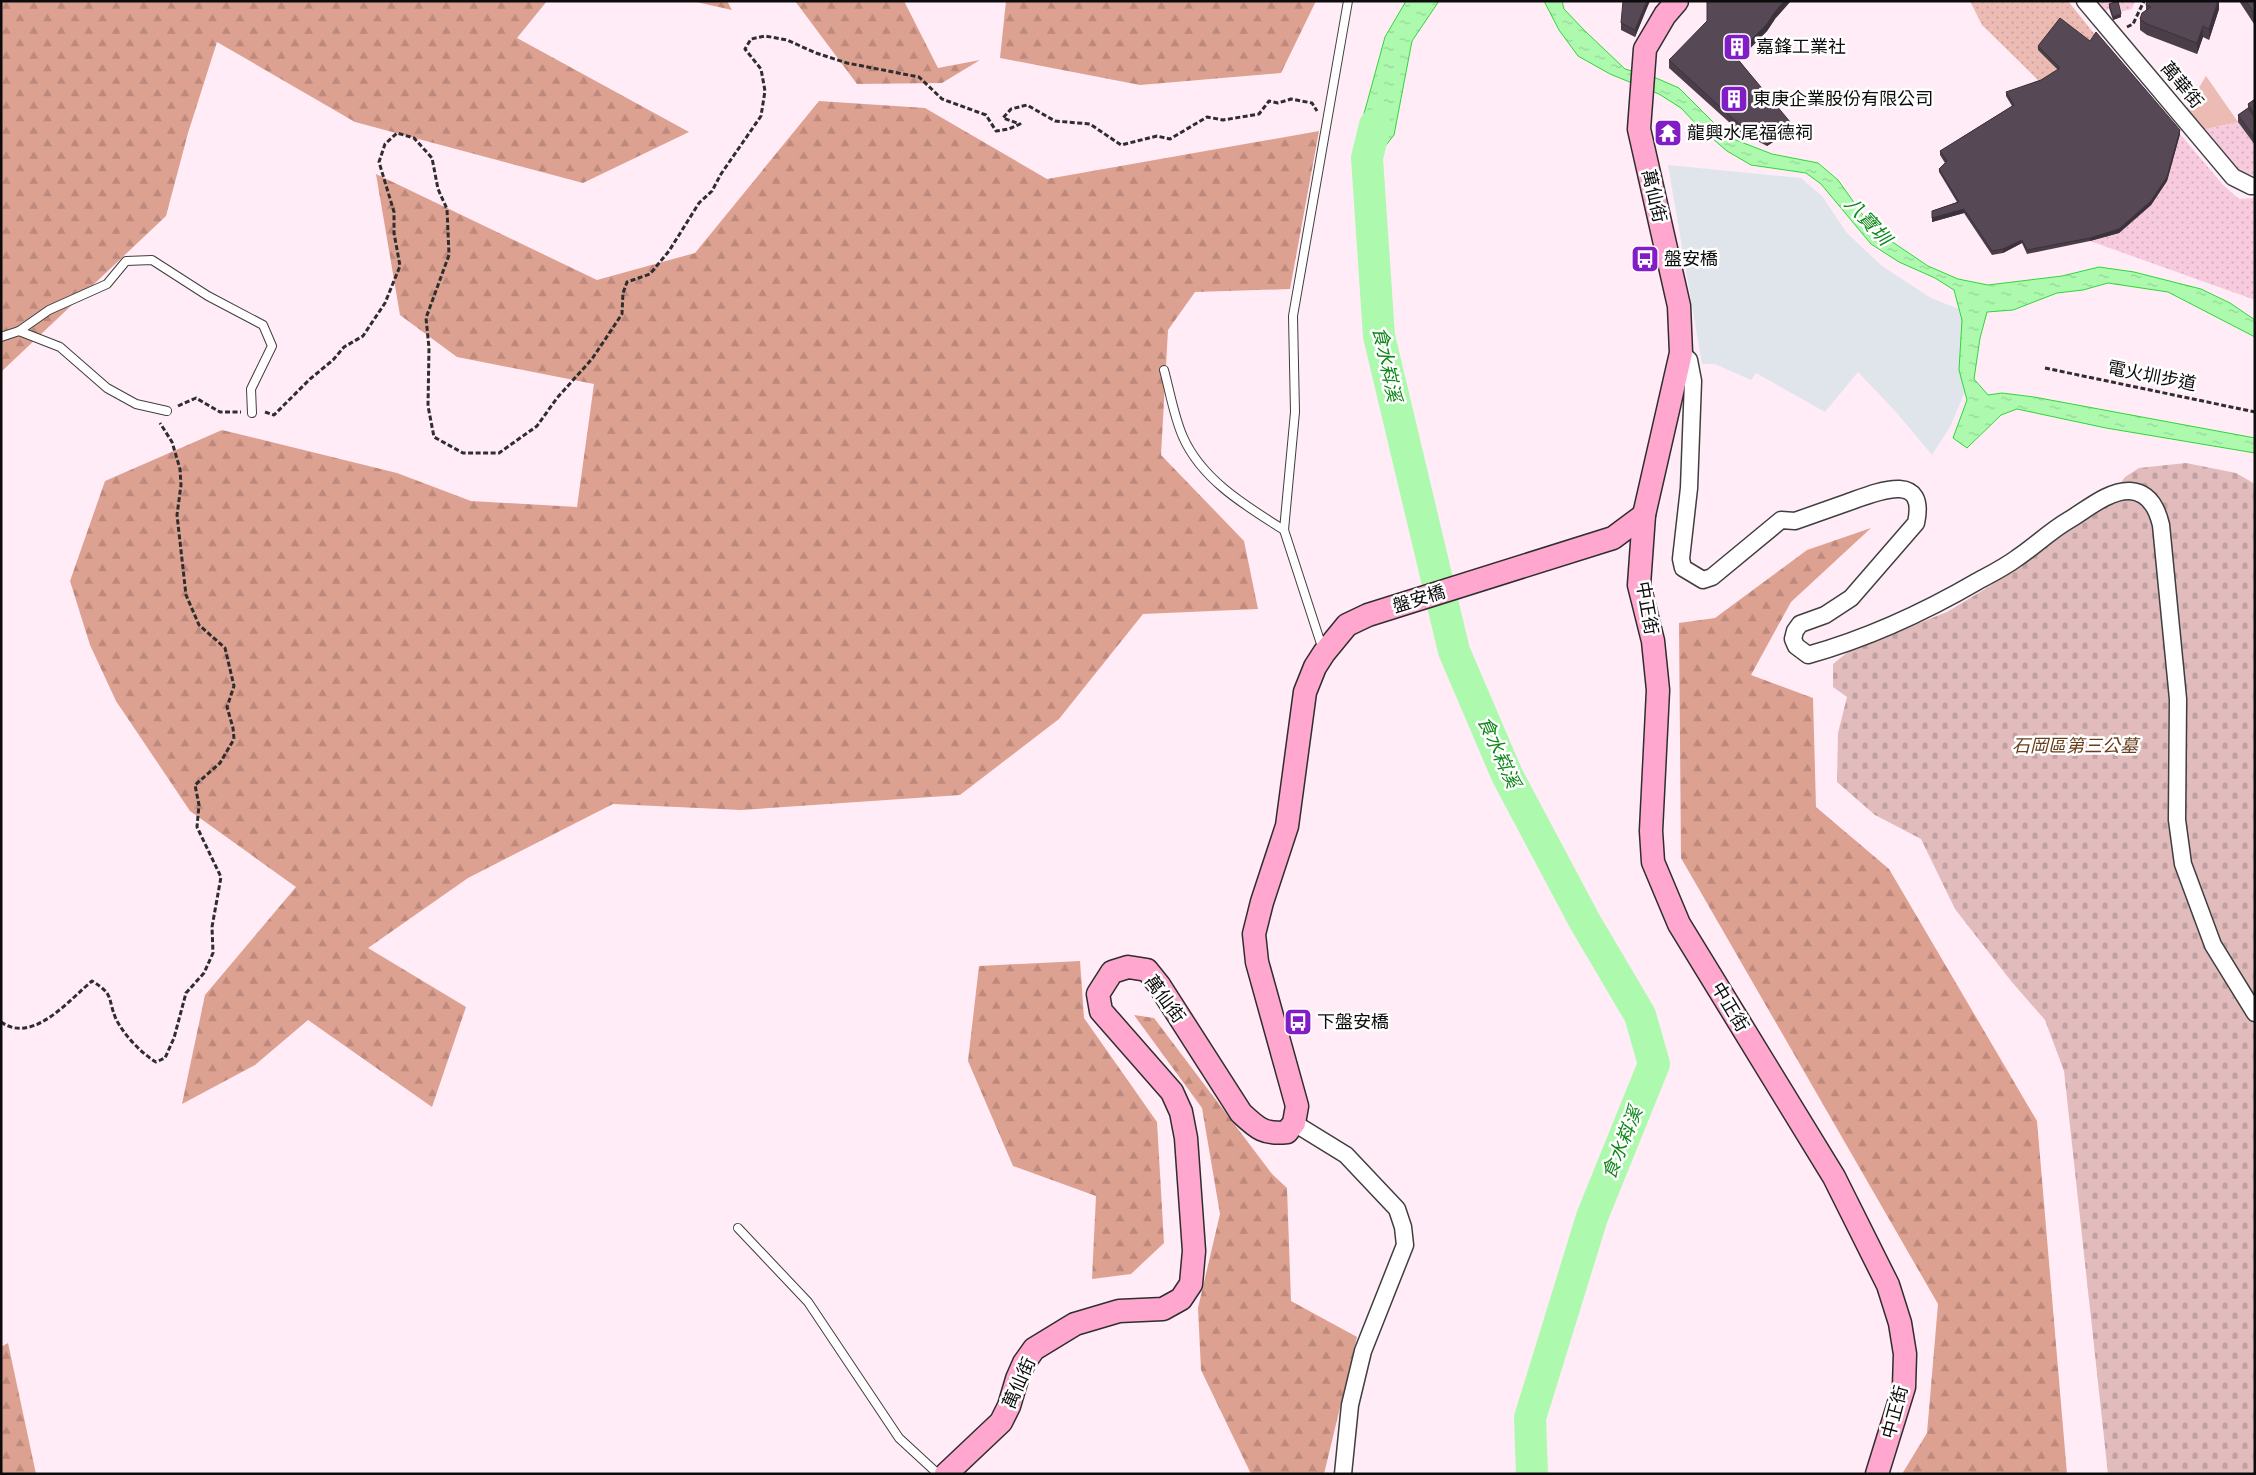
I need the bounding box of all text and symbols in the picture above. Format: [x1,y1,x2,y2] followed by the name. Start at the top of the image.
[1722,32,1752,62] building icon: 嘉鋒工業社
[1756,37,1846,57] place label: 嘉鋒工業社
[2157,58,2207,112] street label: 萬華街
[1719,84,1749,114] building icon: 東庚企業股份有限公司
[1753,89,1933,109] place label: 東庚企業股份有限公司
[1653,118,1683,148] temple icon: 龍興水尾福德祠
[1687,123,1813,143] place label: 龍興水尾福德祠
[1638,167,1670,225] street label: 萬仙街
[1841,193,1897,251] water label: 八寶圳
[1630,244,1660,274] bus stop icon: 盤安橋
[1664,249,1718,269] place label: 盤安橋
[1369,325,1406,406] water label: 食水嵙溪
[2106,358,2198,394] street label: 電火圳步道
[1632,580,1662,636] street label: 中正街
[1390,582,1448,616] street label: 盤安橋
[1474,713,1525,794] water label: 食水嵙溪
[2012,736,2141,756] park label: 石岡區第三公墓
[1141,971,1189,1027] street label: 萬仙街
[1708,979,1752,1035] street label: 中正街
[1283,1007,1313,1037] bus stop icon: 下盤安橋
[1317,1012,1389,1032] place label: 下盤安橋
[1598,1101,1647,1182] water label: 食水嵙溪
[999,1354,1039,1412] street label: 萬仙街
[1878,1383,1912,1441] street label: 中正街

